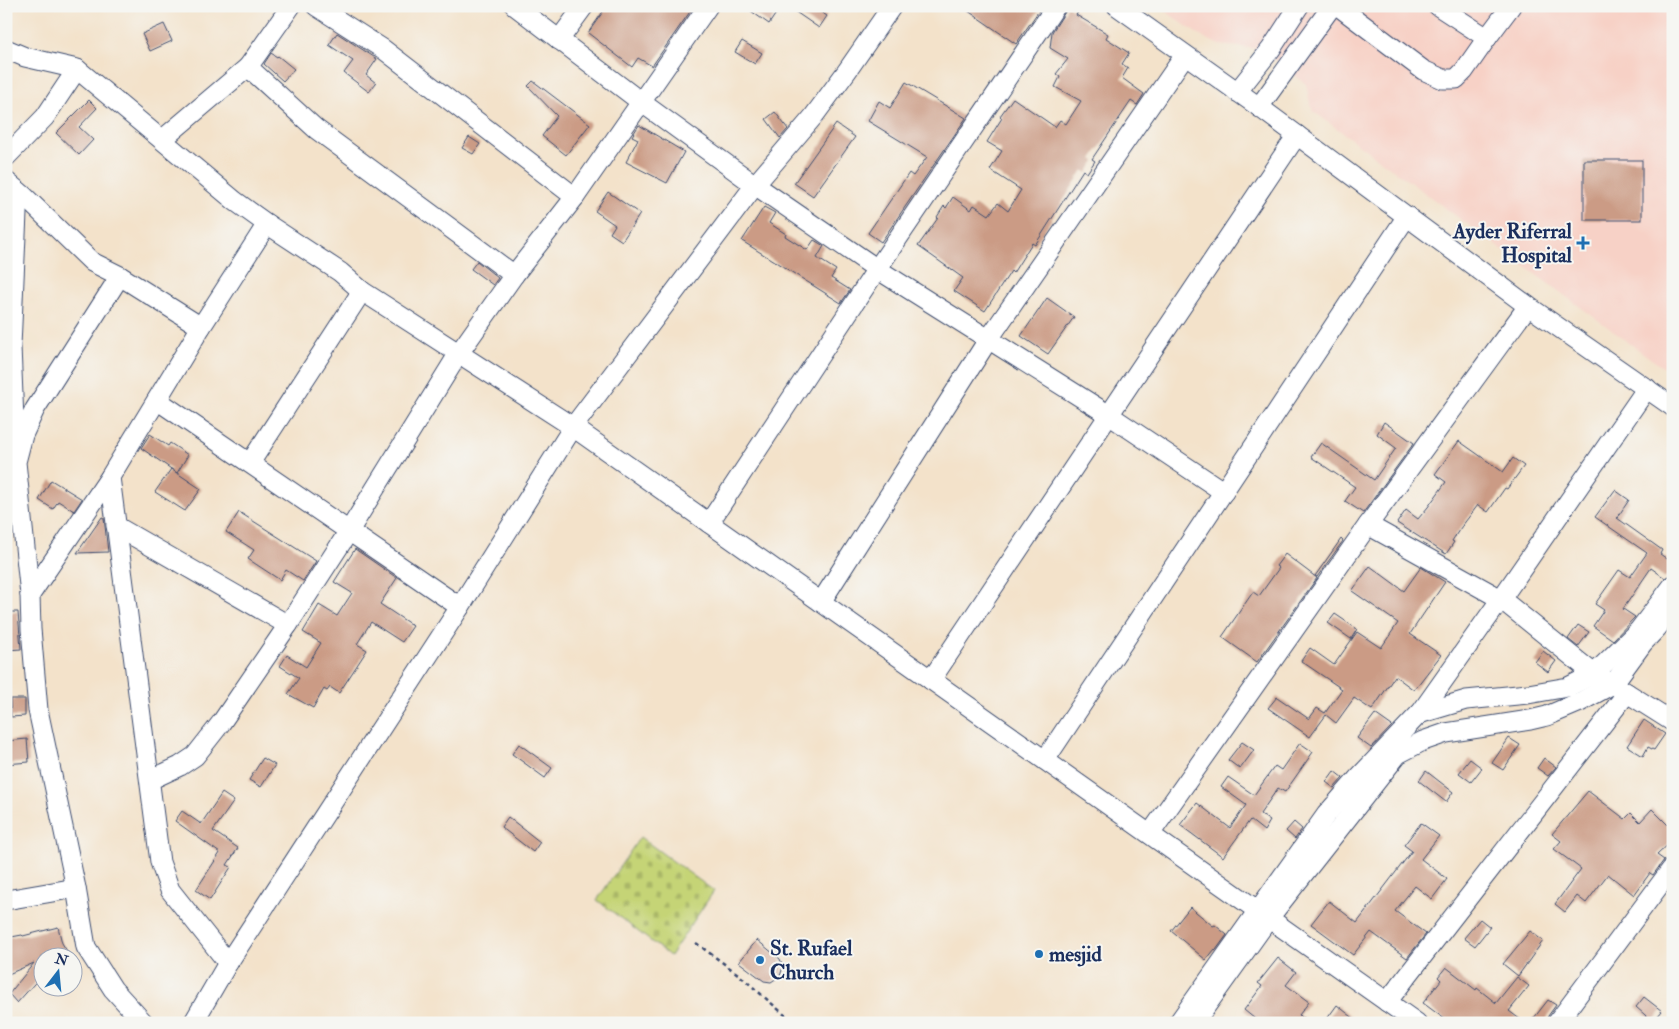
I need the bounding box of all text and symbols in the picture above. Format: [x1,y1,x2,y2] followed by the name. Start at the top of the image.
[1452,218,1573,269] place label: Ayder Riferral Hospital
[1576,236,1590,250] marker: Ayder Riferral Hospital
[770,935,853,986] place label: St. Rufael Church
[1049,941,1103,968] place label: mesjid
[32,946,82,996] north arrow
[1033,948,1045,960] marker: mesjid
[52,950,70,970] text: N
[754,954,766,966] marker: St. Rufael Church

